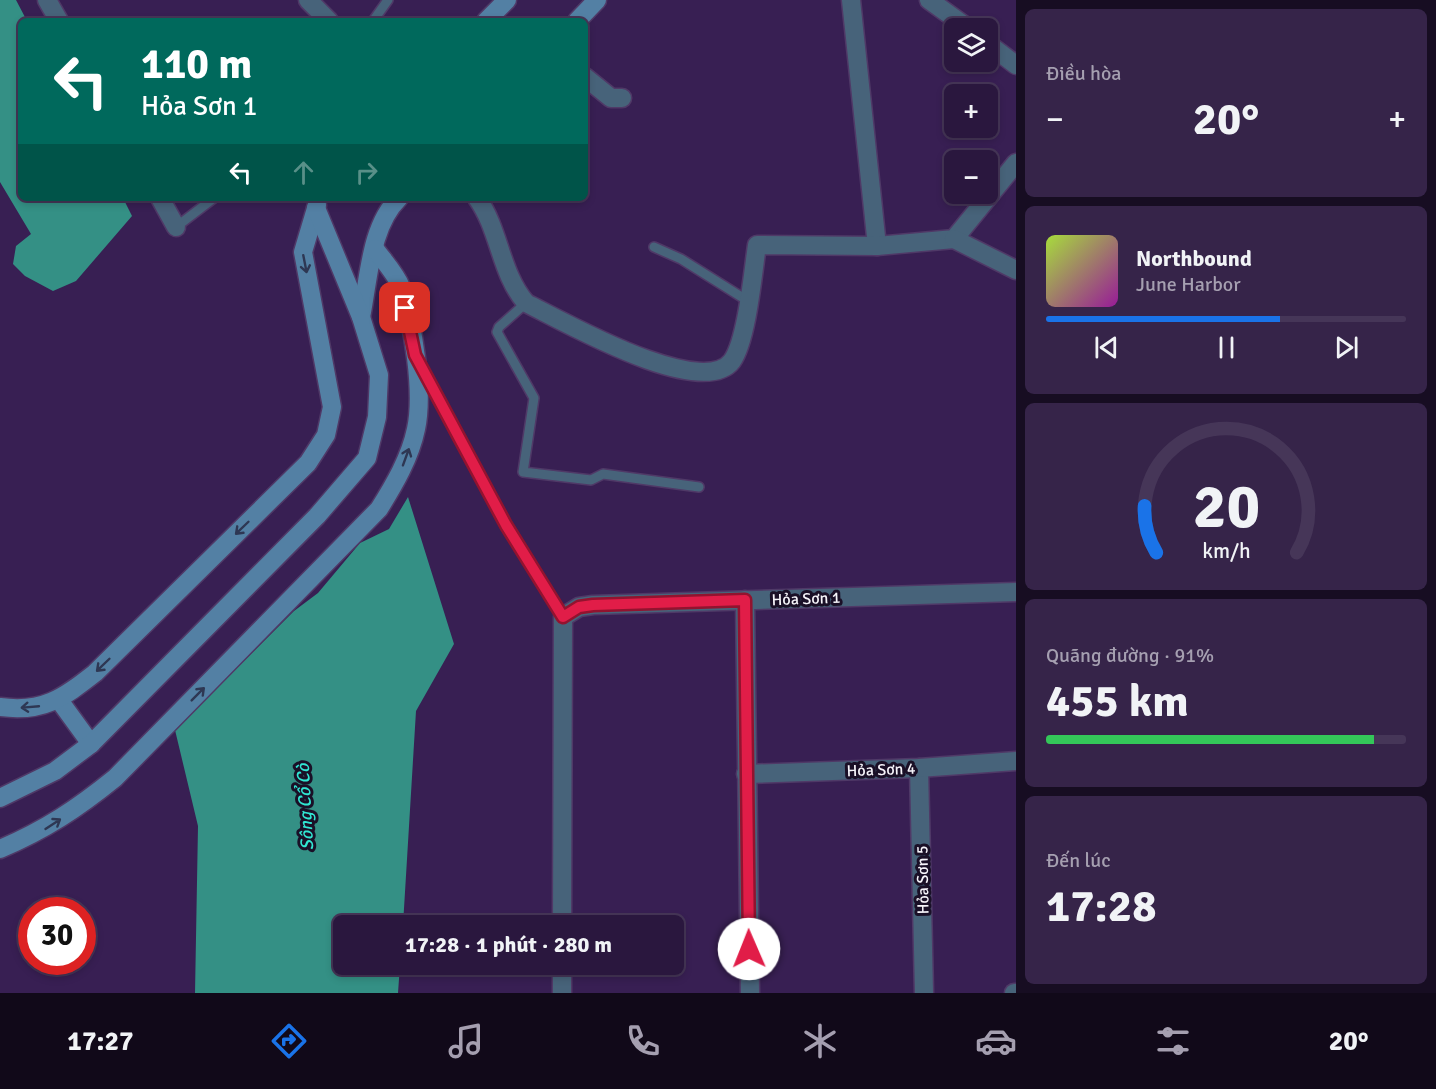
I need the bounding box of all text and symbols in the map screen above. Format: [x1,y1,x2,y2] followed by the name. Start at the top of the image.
[944,18,998,204] map controls
[944,18,998,72] button: layers
[141,39,252,90] text: 110 m
[42,42,120,120] icon: left
[1046,61,1121,86] text: Điều hòa
[944,84,998,138] button: +
[141,90,257,123] text: Hỏa Sơn 1
[1193,92,1259,147] text: 20°
[1046,99,1064,140] text: −
[1388,99,1406,140] text: +
[944,150,998,204] button: −
[224,156,257,189] icon: left
[287,156,320,189] icon: ahead
[350,156,383,189] icon: right
[1136,245,1252,272] text: Northbound
[300,254,311,273] one-way arrow
[1136,272,1241,297] text: June Harbor
[379,282,430,333] pin
[388,291,421,324] icon: arrive
[1090,331,1123,364] icon: previous
[1210,331,1243,364] icon: pause
[1330,331,1363,364] icon: next
[401,448,412,467] one-way arrow
[1192,469,1260,546] text: 20
[234,521,249,536] one-way arrow
[1202,539,1250,565] text: km/h
[771,588,841,610] street label: Hỏa Sơn 1
[1046,643,1214,668] text: Quãng đường · 91%
[95,658,110,672] one-way arrow
[1046,674,1189,729] text: 455 km
[190,687,205,702] one-way arrow
[21,702,40,713] one-way arrow
[846,759,916,781] street label: Hỏa Sơn 4
[292,761,318,851] water label: Sông Cổ Cò
[44,818,60,830] one-way arrow
[912,845,934,915] street label: Hỏa Sơn 5
[1046,848,1111,873] text: Đến lúc
[1046,879,1156,934] text: 17:28
[18,897,96,975] speed limit sign: 30
[717,917,781,981] position arrow
[405,931,612,958] text: 17:28 · 1 phút · 280 m
[268,1020,310,1062] icon: directions
[445,1020,487,1062] icon: music
[622,1020,664,1062] icon: phone
[799,1020,841,1062] icon: climate
[975,1020,1017,1062] icon: car
[1152,1020,1194,1062] icon: filters
[67,1025,134,1058] text: 17:27
[1329,1025,1369,1058] text: 20°

